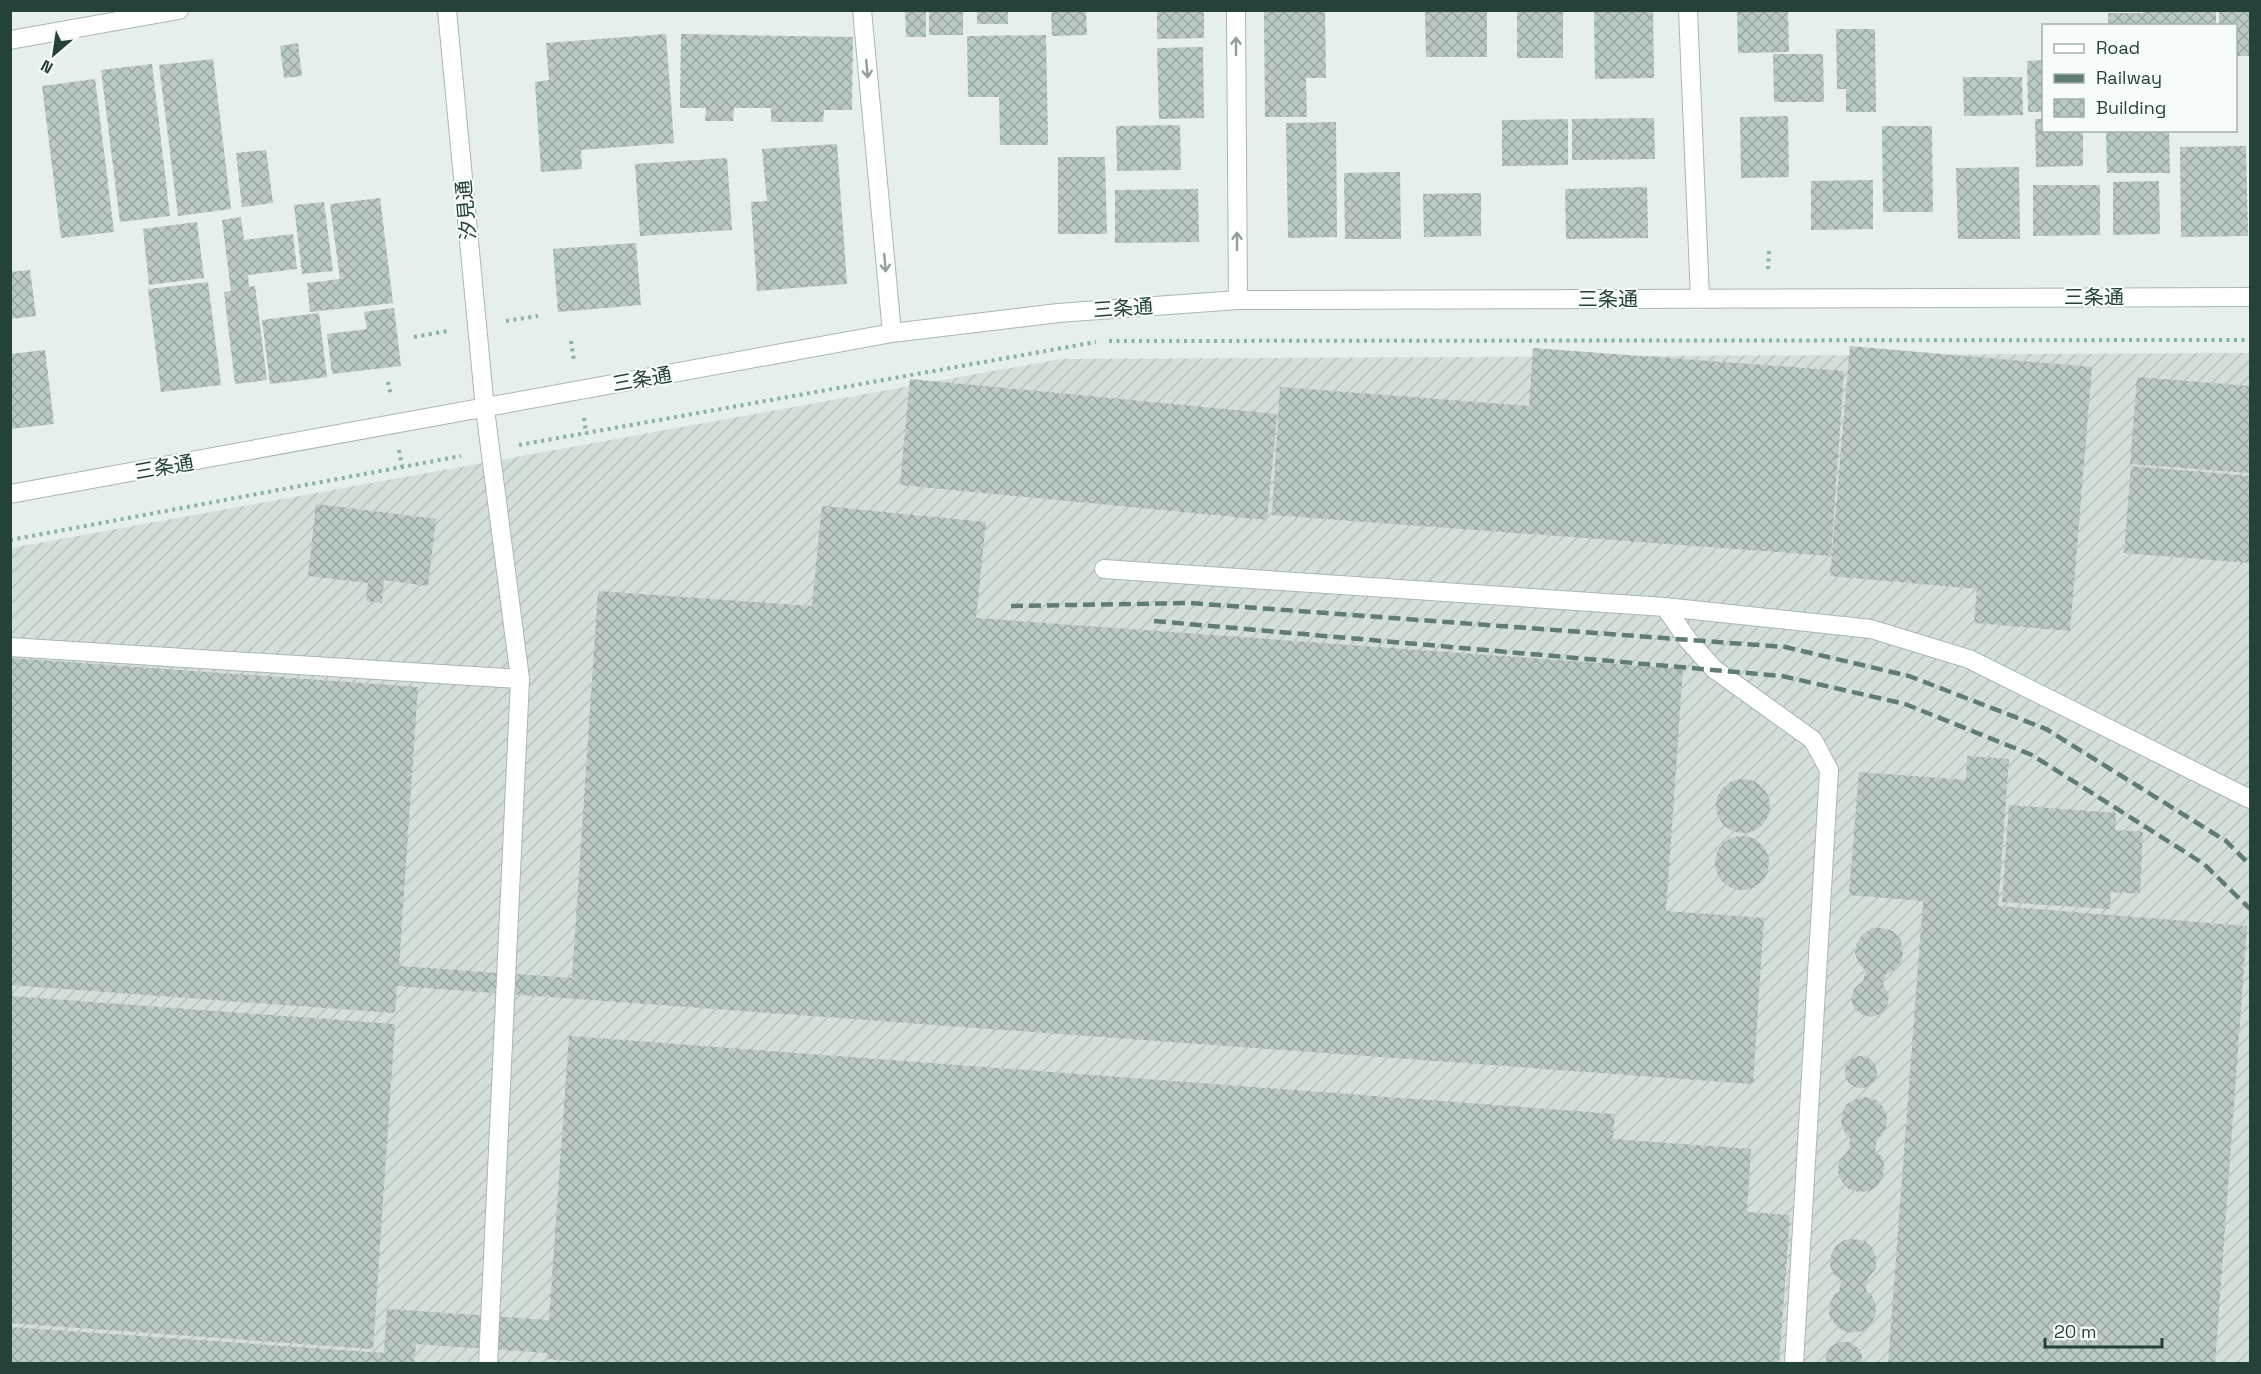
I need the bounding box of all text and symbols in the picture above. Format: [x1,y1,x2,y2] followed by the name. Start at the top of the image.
[24,24,84,84] north arrow
[2042,24,2237,132] legend
[2096,36,2140,59] text: Road
[1230,37,1242,57] one-way arrow
[37,55,57,78] text: N
[862,58,873,78] one-way arrow
[2096,66,2162,89] text: Railway
[2096,96,2166,119] text: Building
[450,179,482,241] street label: 汐見通
[1231,232,1243,252] one-way arrow
[880,252,891,272] one-way arrow
[2064,284,2124,310] street label: 三条通
[1578,286,1638,312] street label: 三条通
[1092,293,1154,323] street label: 三条通
[610,361,674,397] street label: 三条通
[132,449,196,485] street label: 三条通
[2045,1311,2162,1349] scale bar
[2054,1320,2097,1343] text: 20 m

